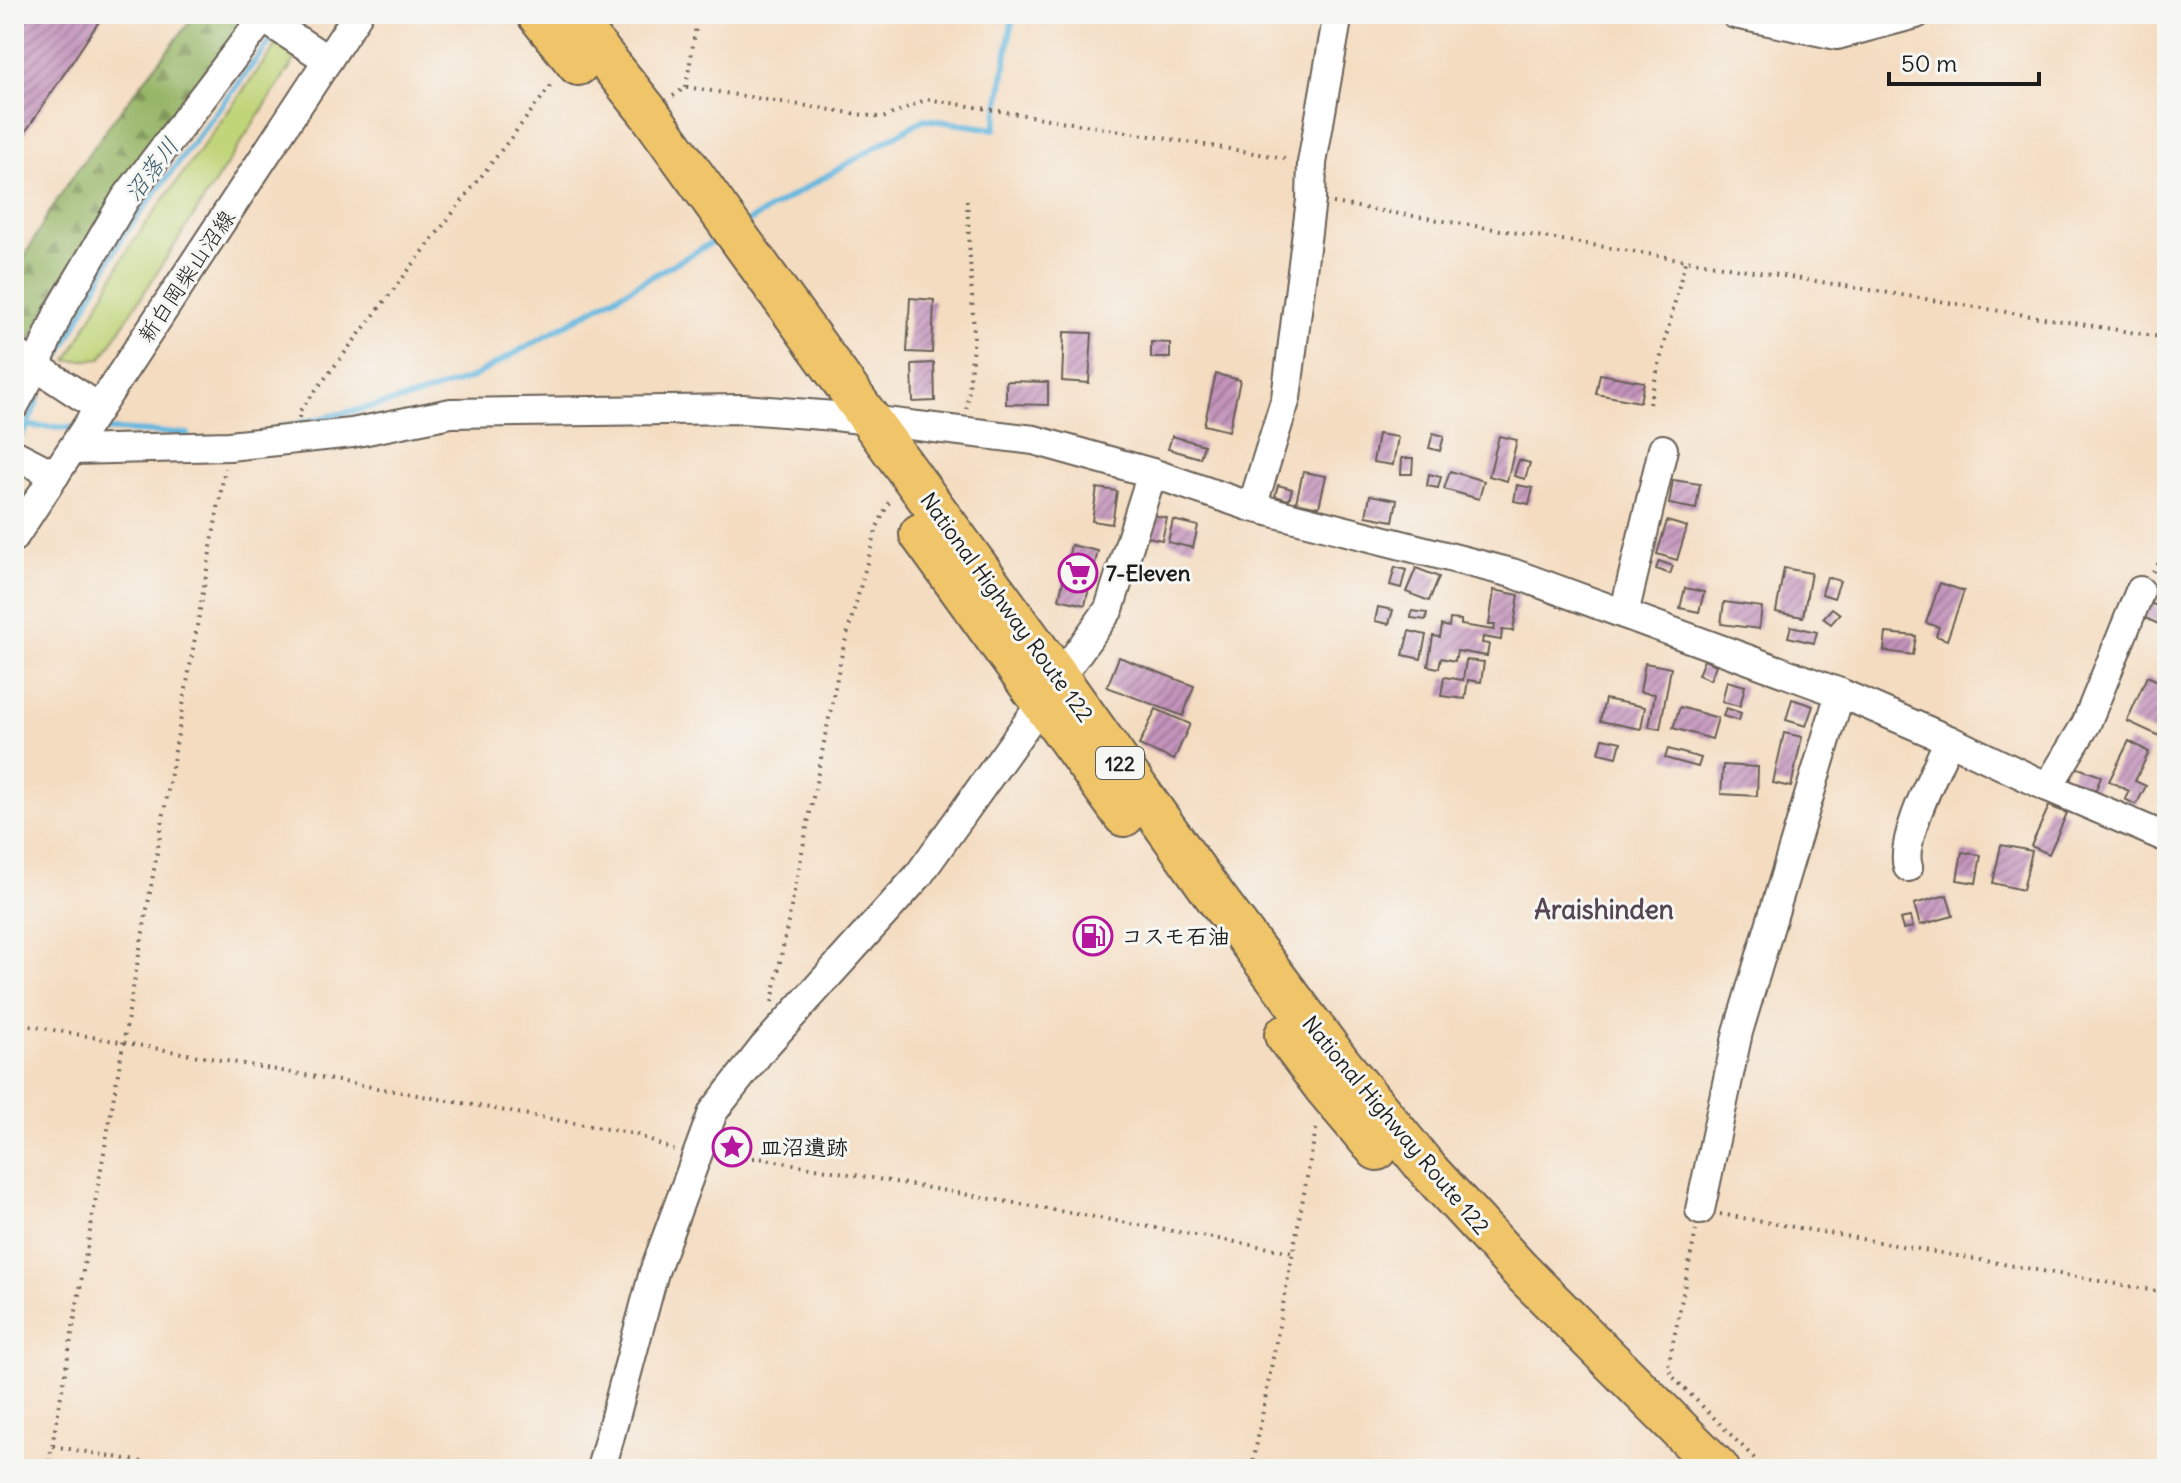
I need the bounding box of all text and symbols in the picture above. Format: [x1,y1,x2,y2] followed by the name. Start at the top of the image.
[1889,36,2039,86] scale bar
[1901,48,1957,78] text: 50 m
[117,131,185,207] water label: 沼落川
[131,204,241,348] street label: 新白岡柴山沼線
[914,487,1100,727] street label: National Highway Route 122
[1057,552,1099,594] supermarket icon: 7-Eleven
[1106,559,1191,587] place label: 7-Eleven
[1096,747,1144,779] road number: 122
[1534,893,1674,926] district label: Araishinden
[1072,915,1114,957] fuel station icon: コスモ石油
[1121,922,1230,950] place label: コスモ石油
[1296,1010,1496,1240] street label: National Highway Route 122
[711,1126,753,1168] place icon: 皿沼遺跡
[760,1133,848,1161] place label: 皿沼遺跡

